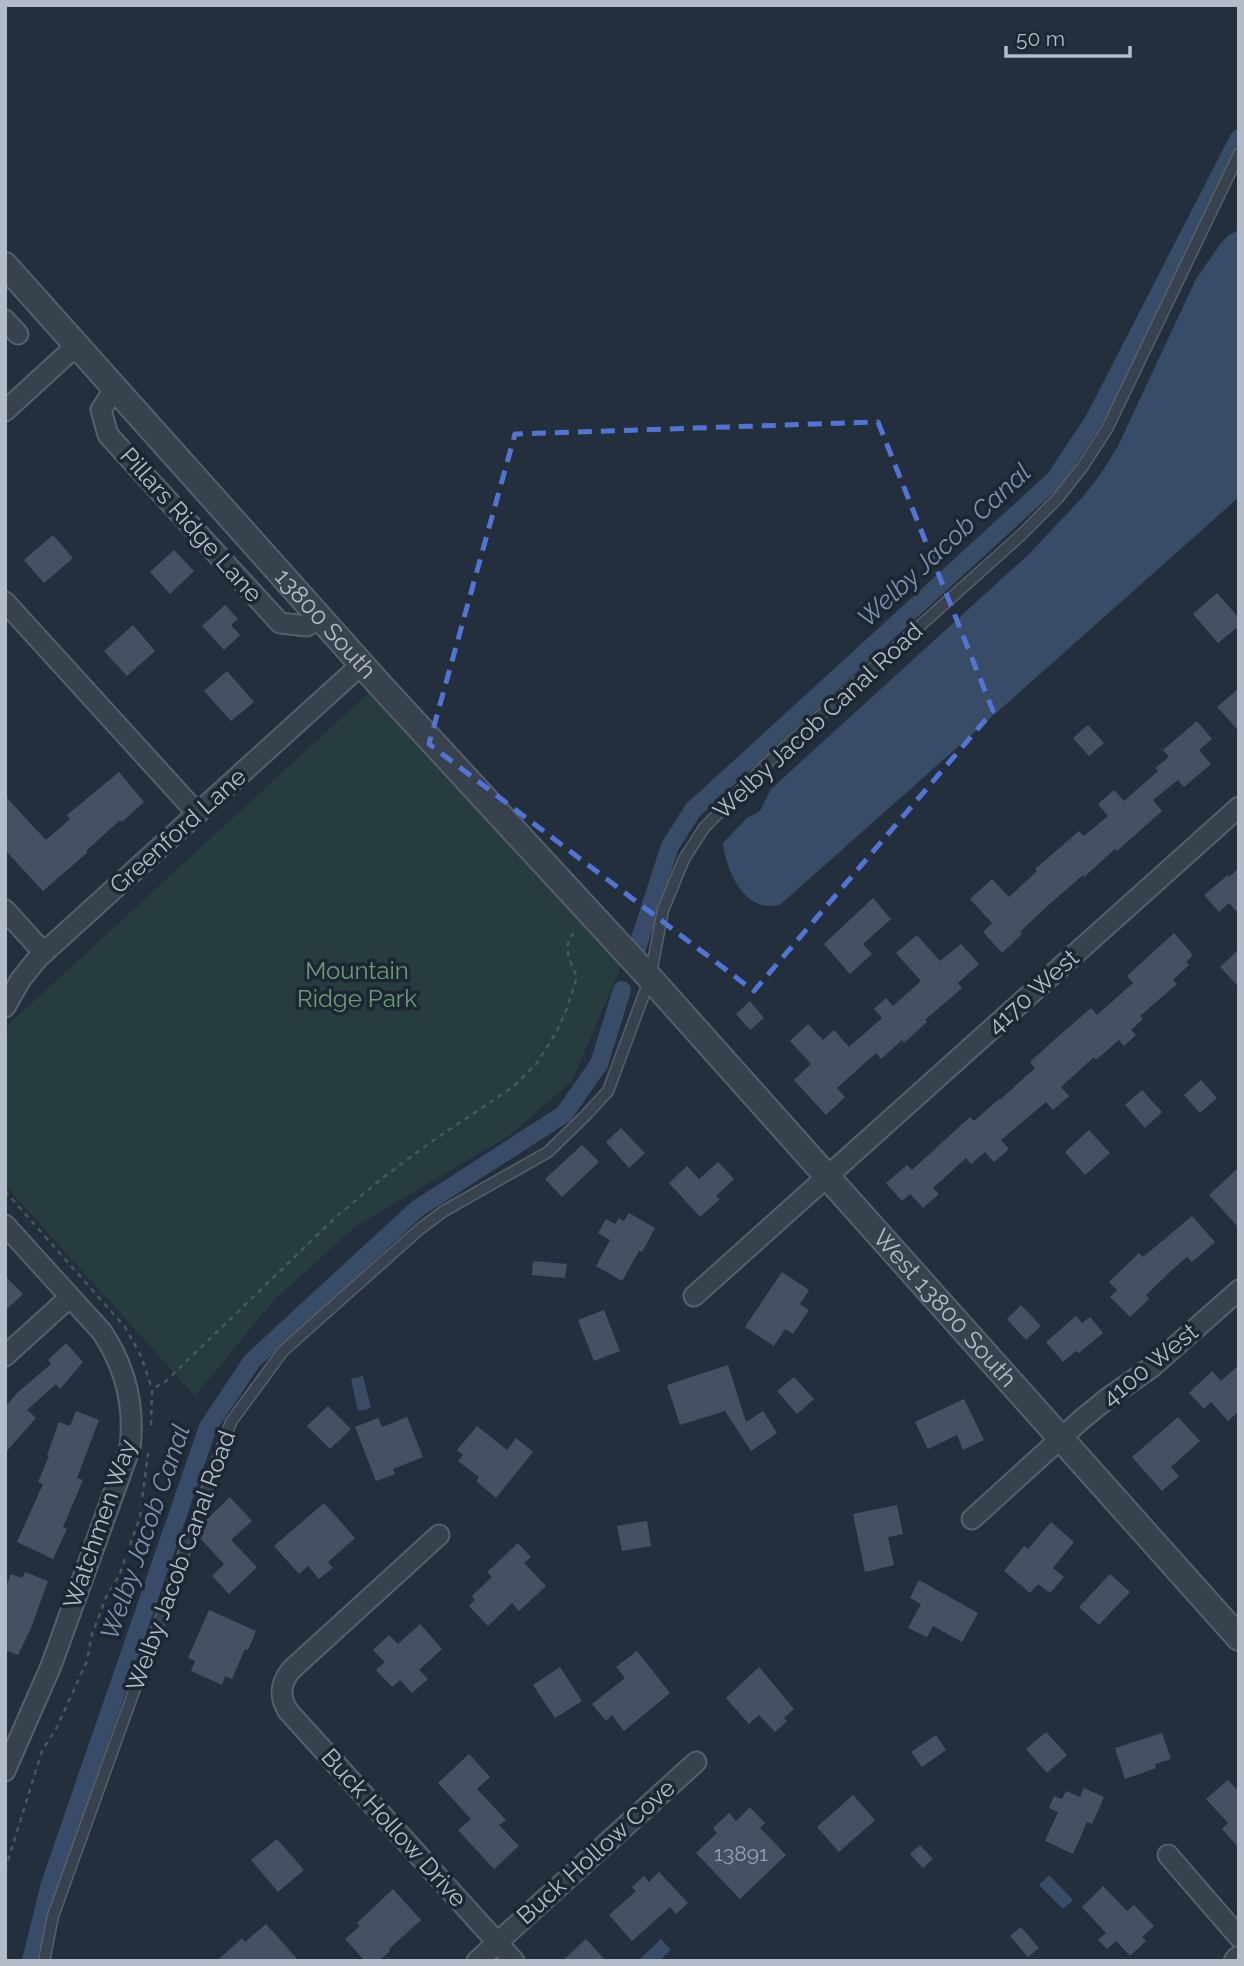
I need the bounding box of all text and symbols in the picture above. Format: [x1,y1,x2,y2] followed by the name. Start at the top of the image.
[1006,14,1130,58] scale bar
[1016,26,1065,51] text: 50 m
[114,441,269,608] street label: Pillars Ridge Lane
[851,457,1037,633] water label: Welby Jacob Canal
[269,562,383,685] street label: 13800 South
[707,616,928,825] street label: Welby Jacob Canal Road
[104,762,252,899] street label: Greenford Lane
[981,943,1084,1040] street label: 4170 West
[297,956,417,1013] park label: Mountain Ridge Park
[867,1223,1023,1393] street label: West 13800 South
[1096,1317,1204,1412] street label: 4100 West
[94,1420,196,1644] water label: Welby Jacob Canal
[120,1427,241,1695] street label: Welby Jacob Canal Road
[57,1436,142,1612] street label: Watchmen Way
[316,1742,473,1913] street label: Buck Hollow Drive
[511,1773,681,1930] street label: Buck Hollow Cove
[714,1841,768,1866] house number: 13891

